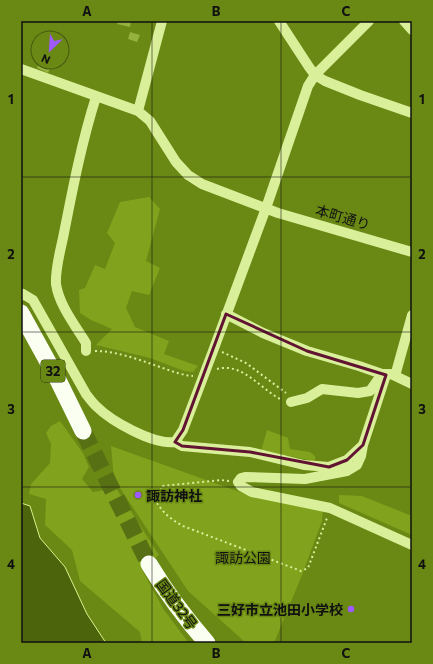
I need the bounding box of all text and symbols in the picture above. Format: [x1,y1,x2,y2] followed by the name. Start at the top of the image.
[82,3,92,19] text: A
[212,3,221,19] text: B
[342,3,351,19] text: C
[30,30,70,70] north arrow
[39,52,52,67] text: N
[8,91,14,107] text: 1
[419,91,425,107] text: 1
[314,201,372,233] street label: 本町通り
[7,246,15,262] text: 2
[418,246,426,262] text: 2
[41,360,65,382] road number: 32
[7,401,15,417] text: 3
[418,401,426,417] text: 3
[146,487,202,504] place label: 諏訪神社
[133,490,143,500] marker: 諏訪神社
[215,549,271,566] park label: 諏訪公園
[7,556,15,572] text: 4
[418,556,426,572] text: 4
[153,576,201,632] street label: 国道32号
[217,601,343,618] place label: 三好市立池田小学校
[346,604,356,614] marker: 三好市立池田小学校
[82,645,92,661] text: A
[212,645,221,661] text: B
[342,645,351,661] text: C

